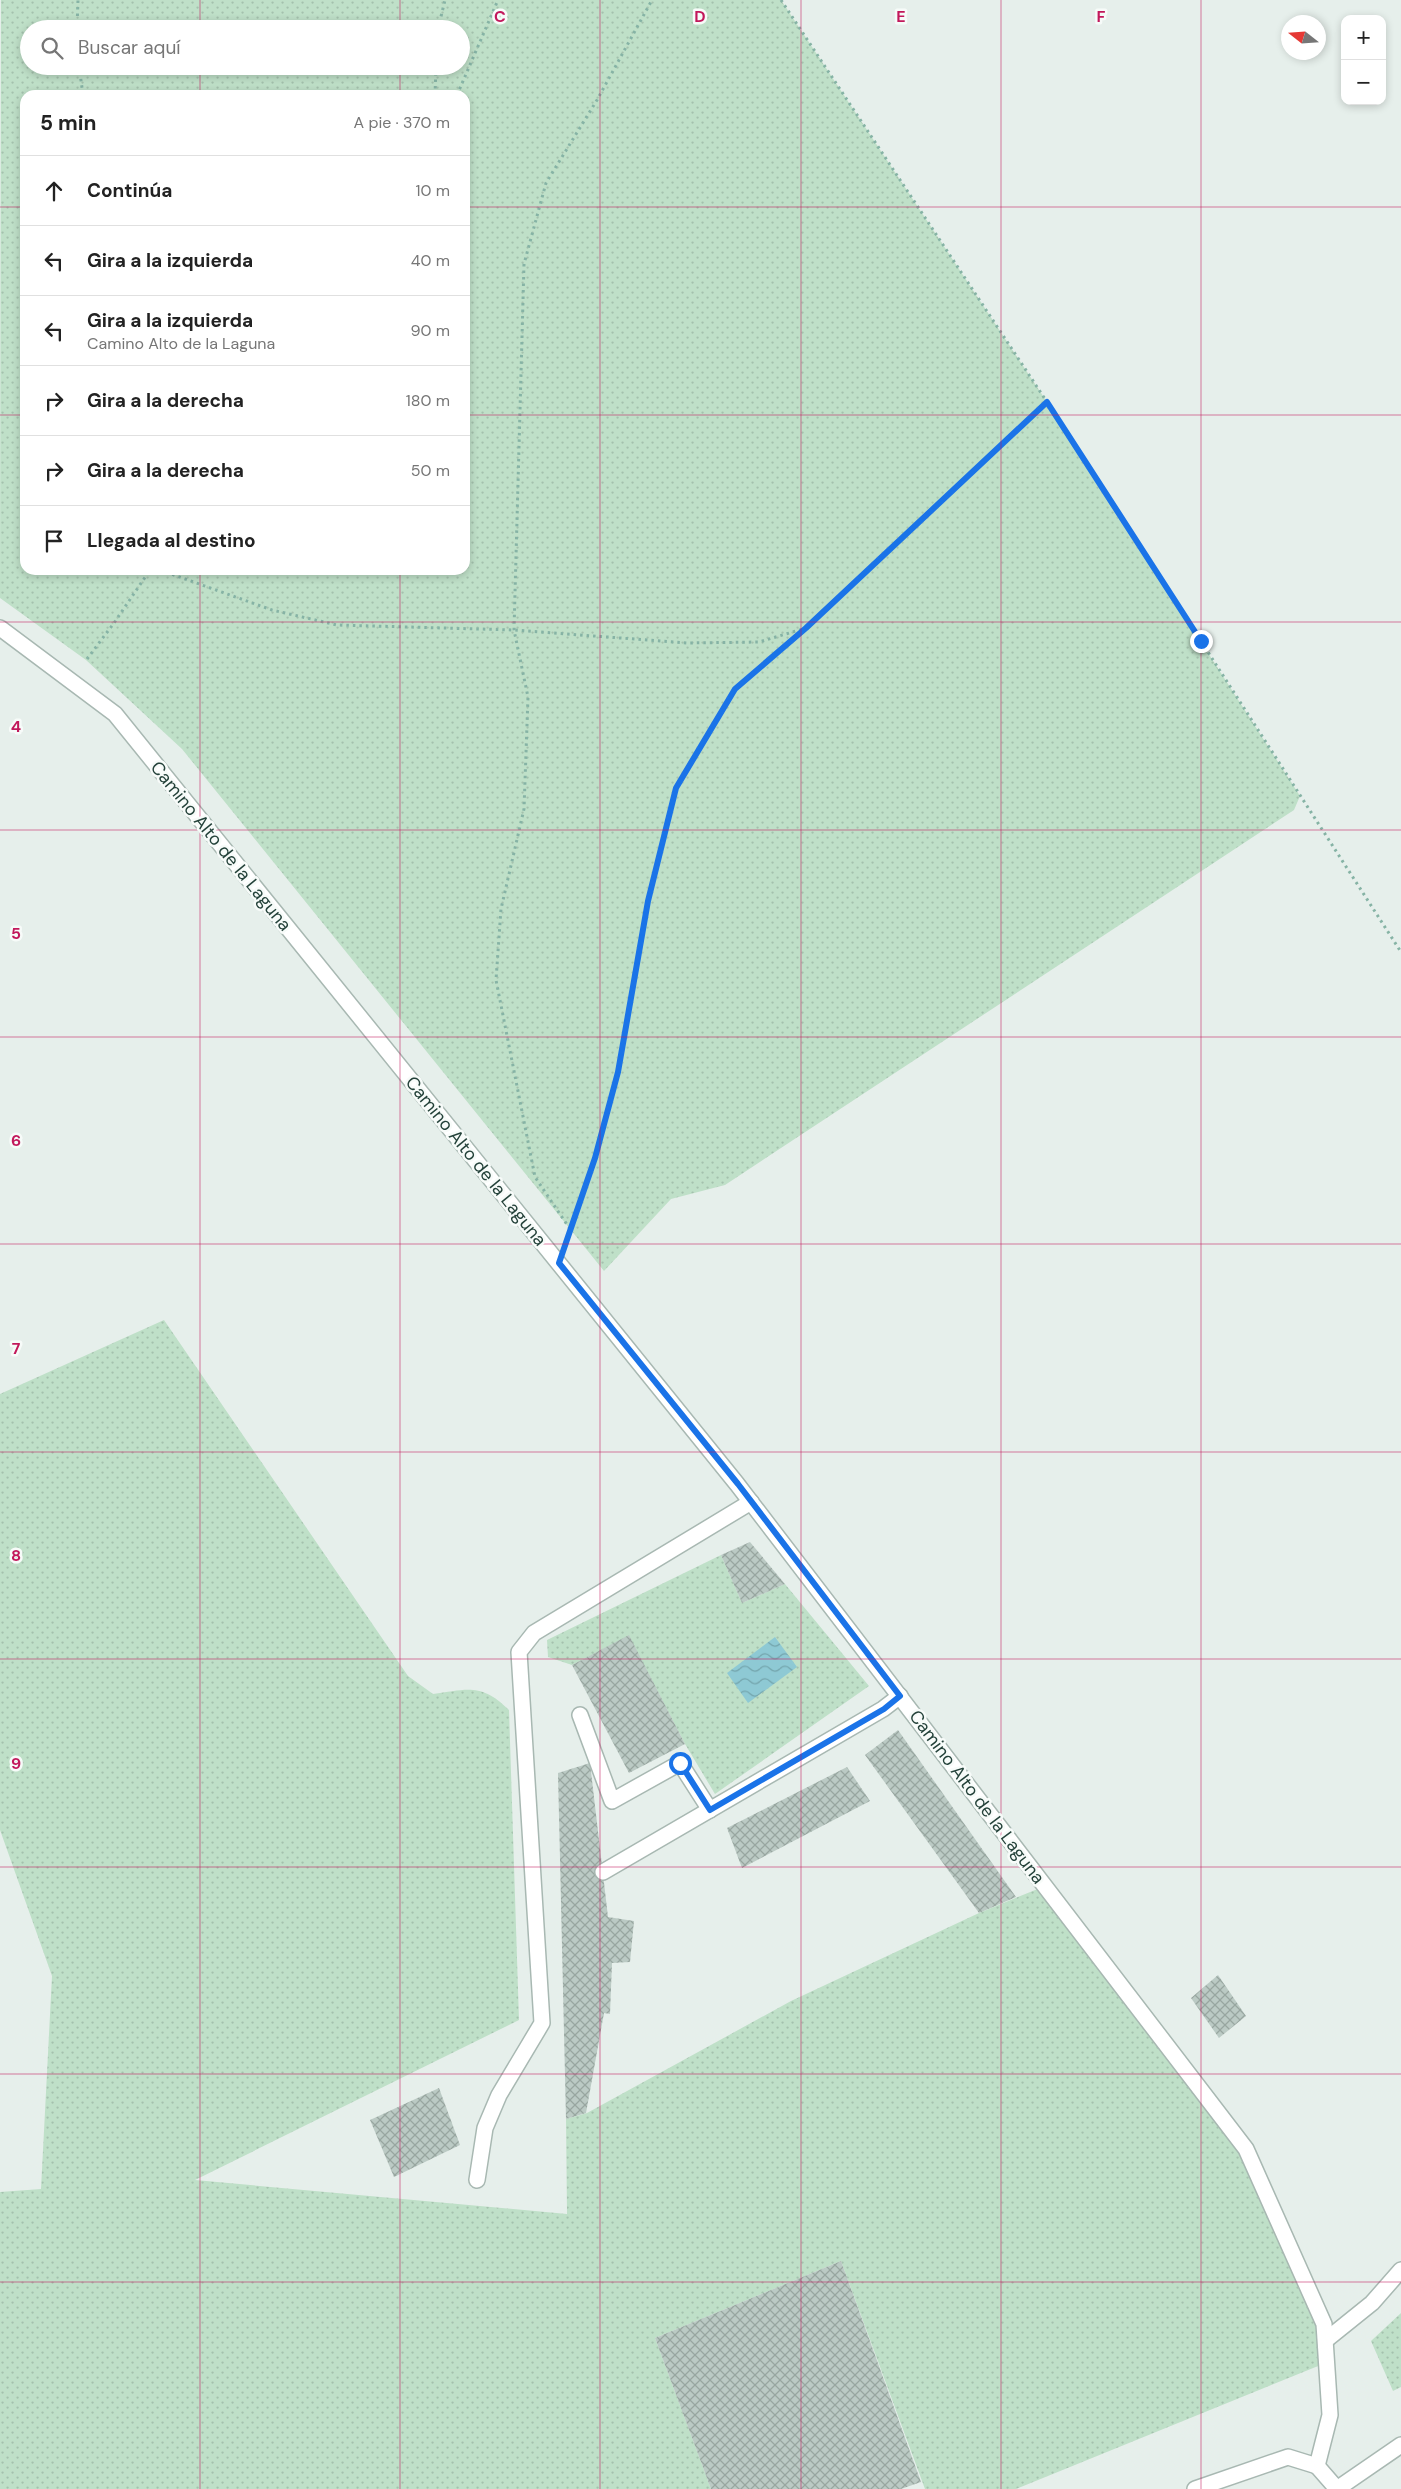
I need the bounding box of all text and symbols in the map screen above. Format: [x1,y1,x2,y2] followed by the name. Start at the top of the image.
[494,6,506,27] text: C
[694,6,706,27] text: D
[896,6,906,27] text: E
[1097,6,1106,27] text: F
[1281,15,1326,60] north arrow
[1341,15,1386,105] map controls
[1341,15,1386,60] button: +
[20,20,470,75] search box
[38,34,66,62] icon: search
[78,35,181,60] text: Buscar aquí
[1341,60,1386,105] button: −
[40,109,96,137] text: 5 min
[354,112,450,133] text: A pie · 370 m
[40,177,68,205] icon: ahead
[87,178,172,203] text: Continúa
[416,180,450,201] text: 10 m
[40,247,68,275] icon: left
[87,248,253,273] text: Gira a la izquierda
[411,250,450,271] text: 40 m
[87,308,253,333] text: Gira a la izquierda
[40,317,68,345] icon: left
[410,320,450,341] text: 90 m
[87,333,275,354] text: Camino Alto de la Laguna
[40,387,68,415] icon: right
[87,388,244,413] text: Gira a la derecha
[406,390,450,411] text: 180 m
[40,457,68,485] icon: right
[87,458,244,483] text: Gira a la derecha
[411,460,450,481] text: 50 m
[40,527,68,555] icon: arrive
[87,528,256,553] text: Llegada al destino
[1190,630,1213,653] route end
[11,716,21,737] text: 4
[145,756,297,936] street label: Camino Alto de la Laguna
[11,923,21,944] text: 5
[400,1071,552,1251] street label: Camino Alto de la Laguna
[11,1130,21,1151] text: 6
[12,1338,21,1359] text: 7
[11,1545,21,1566] text: 8
[904,1705,1050,1889] street label: Camino Alto de la Laguna
[669,1752,692,1775] route start
[11,1753,21,1774] text: 9

